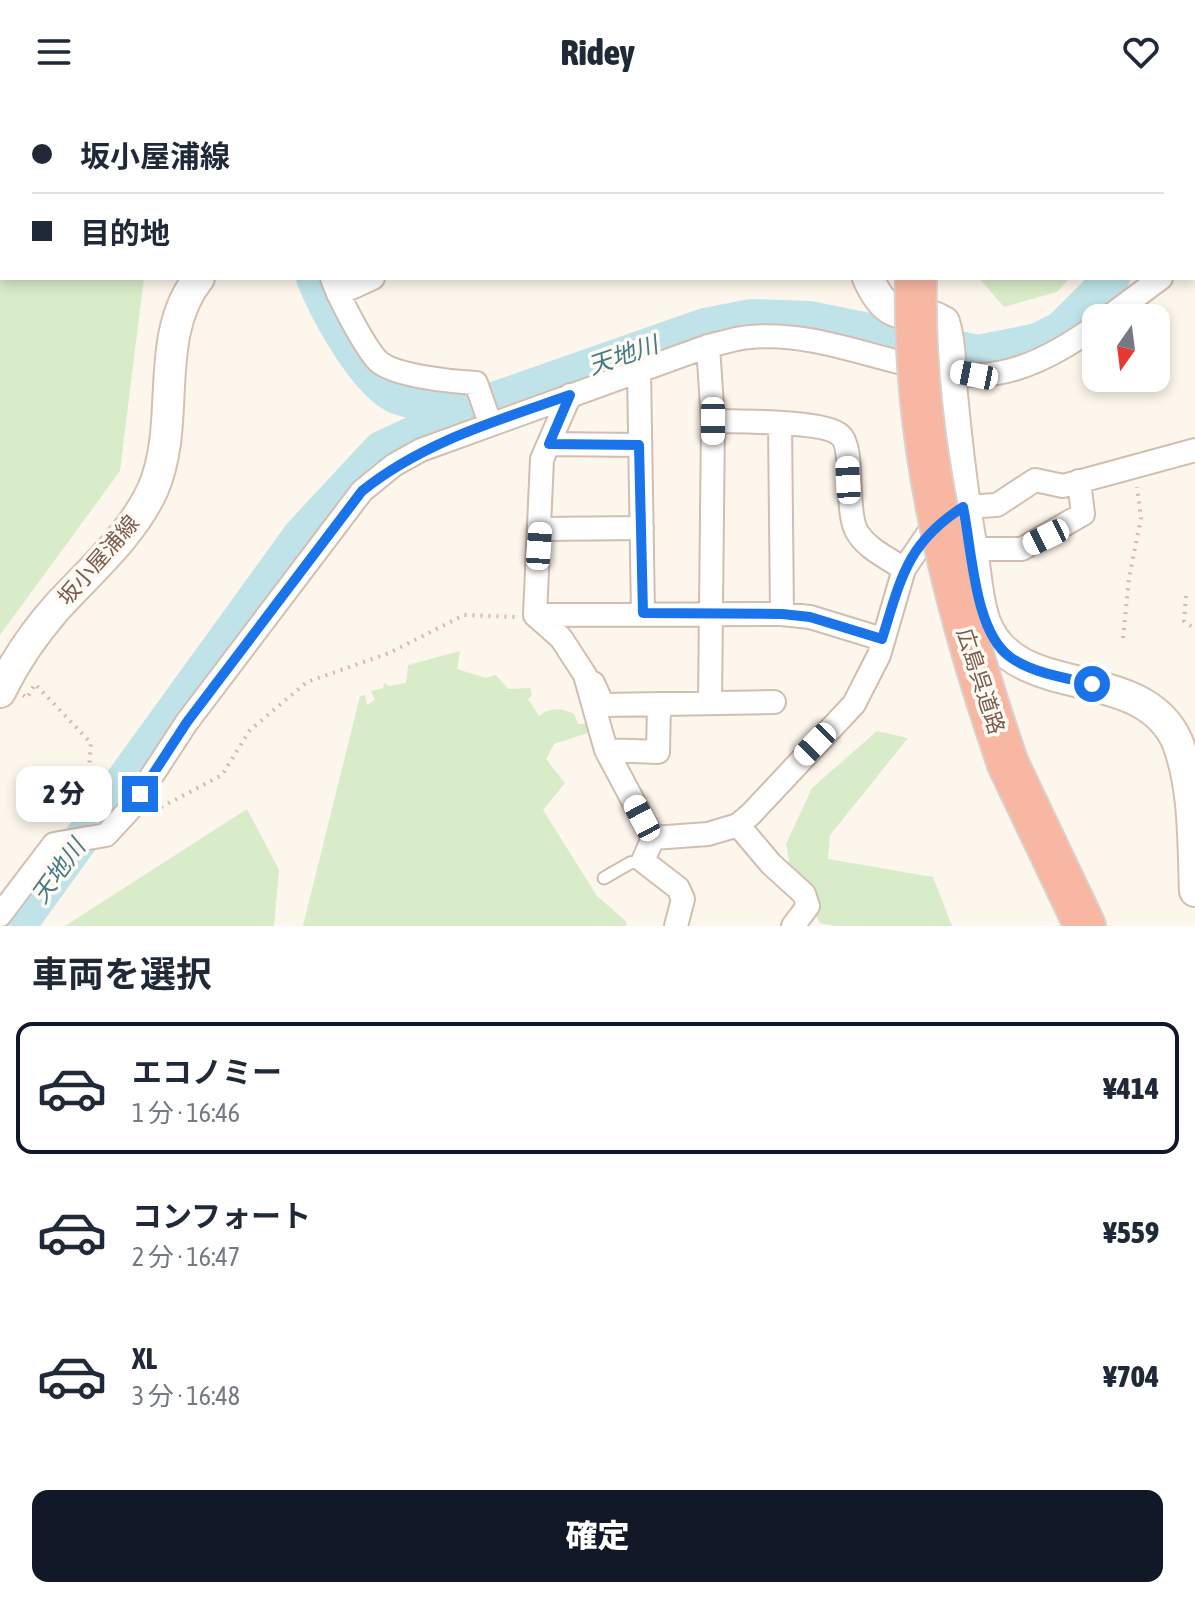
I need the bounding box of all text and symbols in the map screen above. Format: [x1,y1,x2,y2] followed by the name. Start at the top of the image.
[32,30,76,74] icon: menu
[1119,30,1163,74] icon: heart
[560,31,635,73] text: Ridey
[80,139,230,173] text: 坂小屋浦線
[80,216,170,250] text: 目的地
[1082,304,1170,392] north arrow
[1082,304,1170,392] map controls
[585,330,664,379] water label: 天地川
[948,359,1000,391] car
[701,397,725,445] car
[835,455,861,505] car
[52,510,144,610] street label: 坂小屋浦線
[1019,516,1073,558] car
[525,521,553,571] car
[952,625,1010,737] street label: 広島呉道路
[1074,666,1110,702] route start
[790,718,840,770] car
[16,766,112,822] callout: 2 分
[122,776,158,812] route end
[43,779,85,809] text: 2 分
[620,791,664,845] car
[26,832,92,908] water label: 天地川
[32,953,212,995] text: 車両を選択
[36,1052,108,1124] icon: car
[132,1055,282,1089] text: エコノミー
[1103,1071,1159,1105] text: ¥414
[132,1098,240,1128] text: 1 分 · 16:46
[36,1196,108,1268] icon: car
[132,1199,311,1233] text: コンフォート
[1103,1215,1159,1249] text: ¥559
[132,1242,240,1272] text: 2 分 · 16:47
[36,1340,108,1412] icon: car
[132,1341,157,1375] text: XL
[1103,1359,1159,1393] text: ¥704
[132,1381,240,1411] text: 3 分 · 16:48
[32,1490,1163,1582] button: 確定

